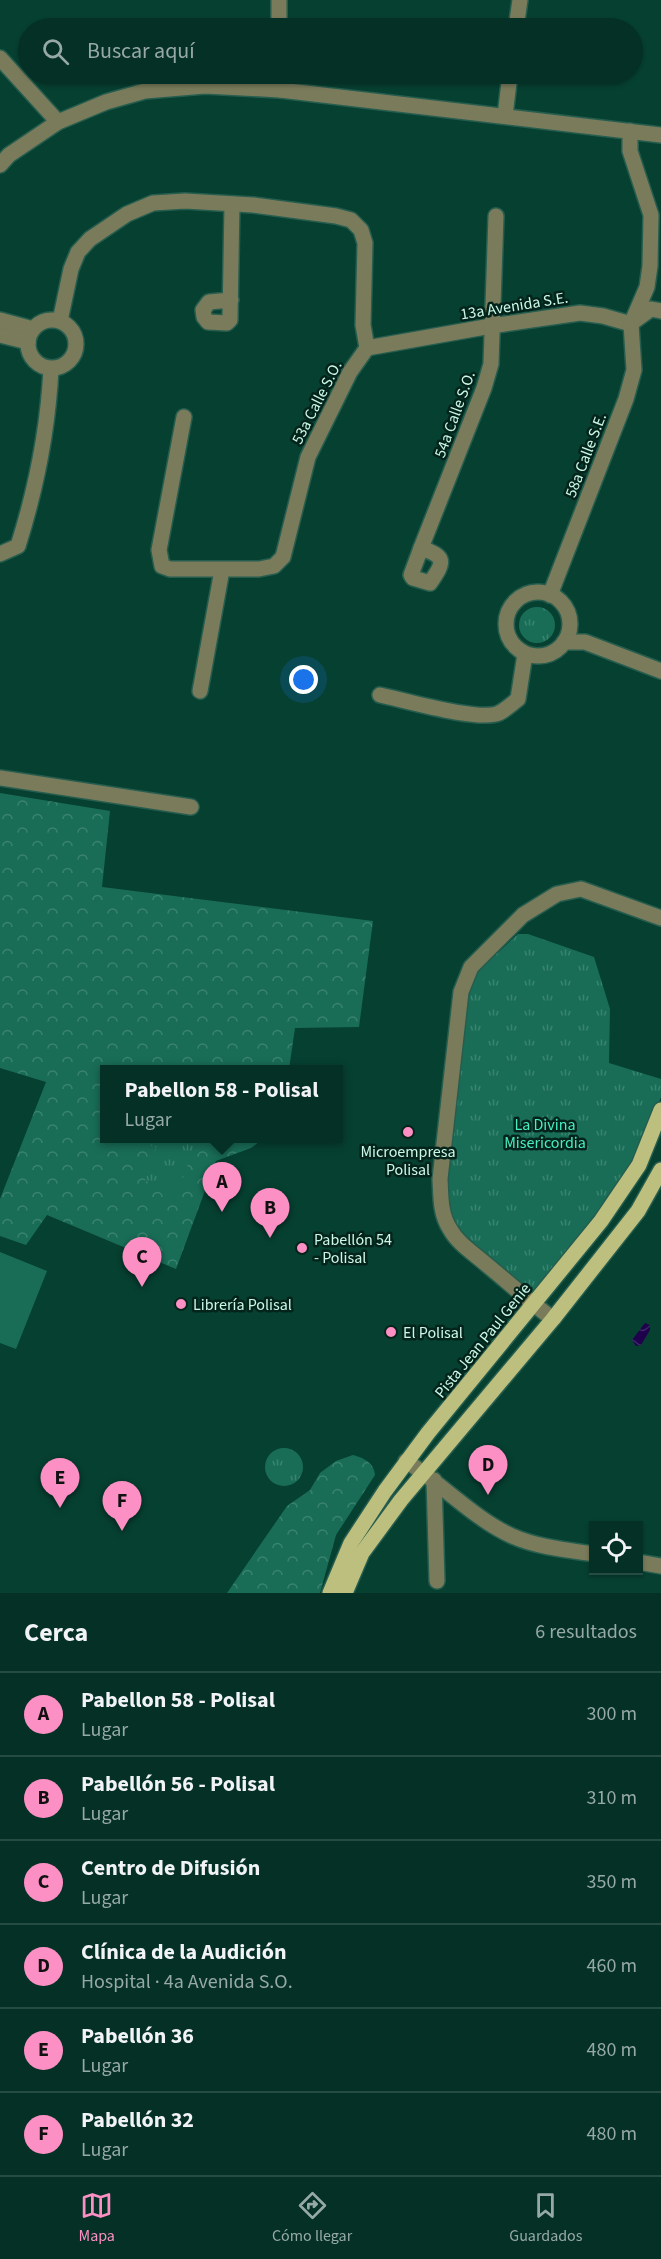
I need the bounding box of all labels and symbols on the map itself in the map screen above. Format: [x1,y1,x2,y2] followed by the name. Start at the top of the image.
[459,287,570,325] street label: 13a Avenida S.E.
[286,357,347,448] street label: 53a Calle S.O.
[429,368,481,461] street label: 54a Calle S.O.
[560,410,612,501] street label: 58a Calle S.E.
[289,665,318,694] your location
[504,1114,586,1154] park label: La Divina Misericordia
[401,1125,415,1139] marker: Microempresa Polisal
[360,1141,456,1181] place label: Microempresa Polisal
[202,1162,242,1212] pin: A
[250,1188,290,1238] pin: B
[314,1229,392,1269] place label: Pabellón 54 - Polisal
[122,1238,162,1287] pin: C
[295,1241,309,1255] marker: Pabellón 54 - Polisal
[430,1279,536,1403] street label: Pista Jean Paul Genie
[193,1294,292,1316] place label: Librería Polisal
[174,1297,188,1311] marker: Librería Polisal
[403,1322,463,1344] place label: El Polisal
[384,1325,398,1339] marker: El Polisal
[468,1446,508,1495] pin: D
[40,1458,80,1508] pin: E
[102,1482,142,1531] pin: F

